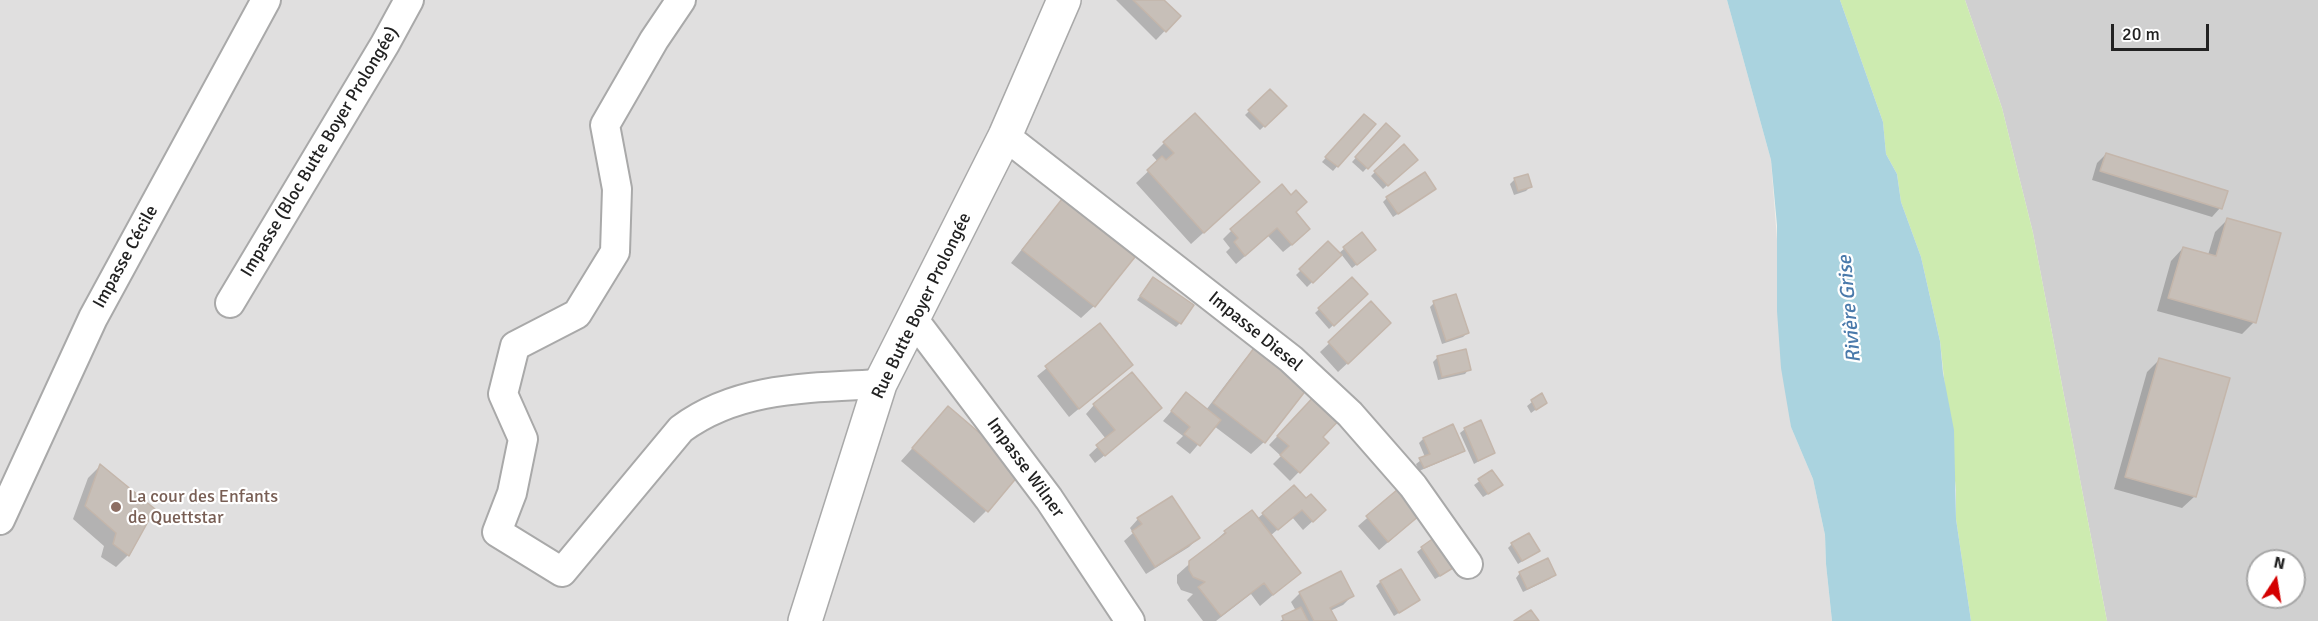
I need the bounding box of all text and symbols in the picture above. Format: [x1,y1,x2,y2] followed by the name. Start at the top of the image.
[2114,12,2212,50] scale bar
[237,23,403,281] street label: Impasse (Bloc Butte Boyer Prolongée)
[2122,23,2160,45] text: 20 m
[89,202,163,312] street label: Impasse Cécile
[867,209,977,403] street label: Rue Butte Boyer Prolongée
[1833,254,1867,364] water label: Rivière Grise
[1204,288,1306,376] street label: Impasse Diesel
[982,414,1068,522] street label: Impasse Wilner
[128,486,278,528] place label: La cour des Enfants de Quettstar
[109,500,123,514] marker: La cour des Enfants de Quettstar
[2246,549,2306,609] north arrow
[2272,552,2287,574] text: N

